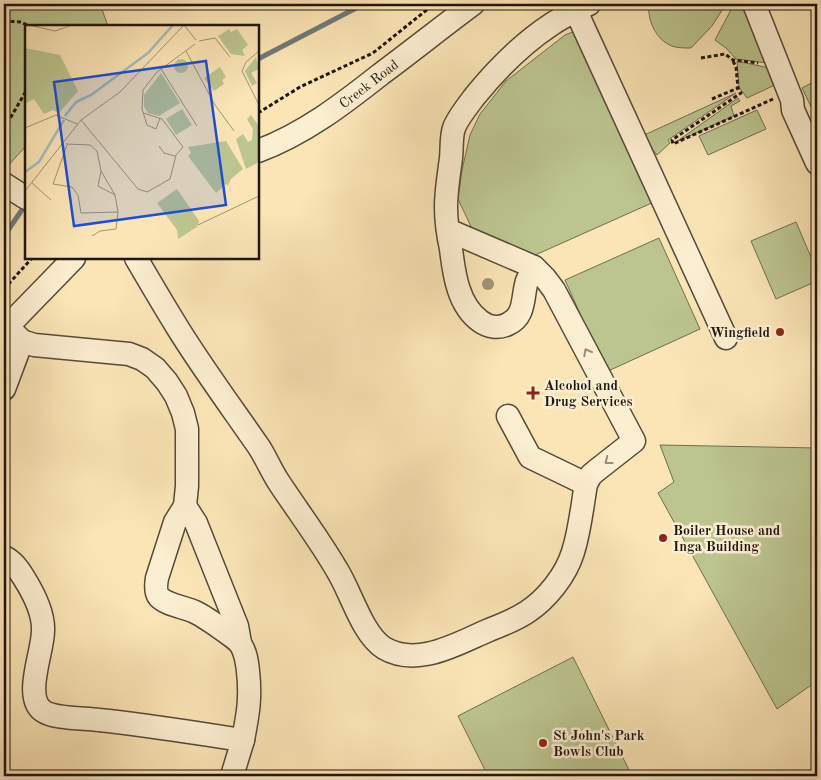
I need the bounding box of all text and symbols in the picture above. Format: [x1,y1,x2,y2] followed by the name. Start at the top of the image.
[25,25,259,259] inset map
[337,57,401,111] street label: Creek Road
[710,326,770,340] place label: Wingfield
[774,326,786,338] marker: Wingfield
[583,348,593,357] one-way arrow
[544,379,633,409] place label: Alcohol and Drug Services
[526,386,540,400] marker: Alcohol and Drug Services
[604,455,614,464] one-way arrow
[673,524,781,554] place label: Boiler House and Inga Building
[657,532,669,544] marker: Boiler House and Inga Building
[553,729,645,759] place label: St John's Park Bowls Club
[537,737,549,749] marker: St John's Park Bowls Club

